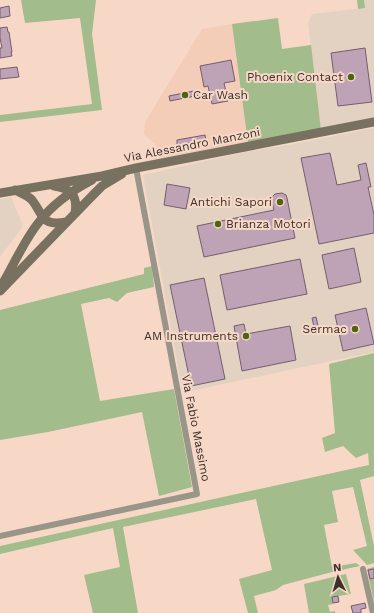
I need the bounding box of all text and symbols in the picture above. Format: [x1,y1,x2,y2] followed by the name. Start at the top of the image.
[247,70,343,84] place label: Phoenix Contact
[346,72,356,82] marker: Phoenix Contact
[193,88,248,102] place label: Car Wash
[180,90,190,100] marker: Car Wash
[123,125,261,165] street label: Via Alessandro Manzoni
[190,195,272,209] place label: Antichi Sapori
[275,197,285,207] marker: Antichi Sapori
[226,217,311,231] place label: Brianza Motori
[213,219,223,229] marker: Brianza Motori
[303,322,347,336] place label: Sermac
[350,324,360,334] marker: Sermac
[144,329,238,343] place label: AM Instruments
[241,331,251,341] marker: AM Instruments
[179,373,213,483] street label: Via Fabio Massimo
[318,557,358,597] north arrow
[333,561,342,574] text: N

